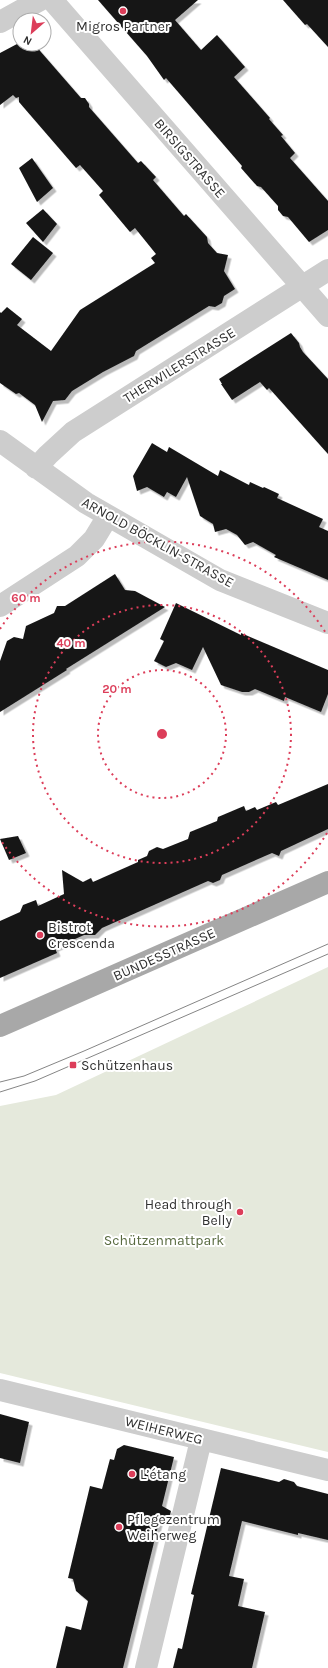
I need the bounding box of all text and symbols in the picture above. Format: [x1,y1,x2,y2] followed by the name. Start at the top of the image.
[118,6,128,16] marker: Migros Partner
[12,12,52,52] north arrow
[76,18,171,35] place label: Migros Partner
[21,33,34,48] text: N
[151,115,229,201] street label: BIRSIGSTRASSE
[120,324,239,407] street label: THERWILERSTRASSE
[79,494,237,591] street label: ARNOLD BÖCKLIN-STRASSE
[11,591,41,605] text: 60 m
[56,636,86,650] text: 40 m
[102,682,132,696] text: 20 m
[155,727,169,741] centre of rings
[48,919,115,952] place label: Bistrot Crescenda
[111,924,218,985] street label: BUNDESSTRASSE
[35,930,45,940] marker: Bistrot Crescenda
[81,1057,173,1074] place label: Schützenhaus
[68,1060,78,1070] marker: Schützenhaus
[145,1196,232,1229] place label: Head through Belly
[235,1207,245,1217] marker: Head through Belly
[104,1232,224,1249] park label: Schützenmattpark
[123,1413,205,1448] street label: WEIHERWEG
[140,1466,186,1483] place label: L’étang
[127,1469,137,1479] marker: L’étang
[127,1511,220,1544] place label: Pflegezentrum Weiherweg
[114,1522,124,1532] marker: Pflegezentrum Weiherweg

